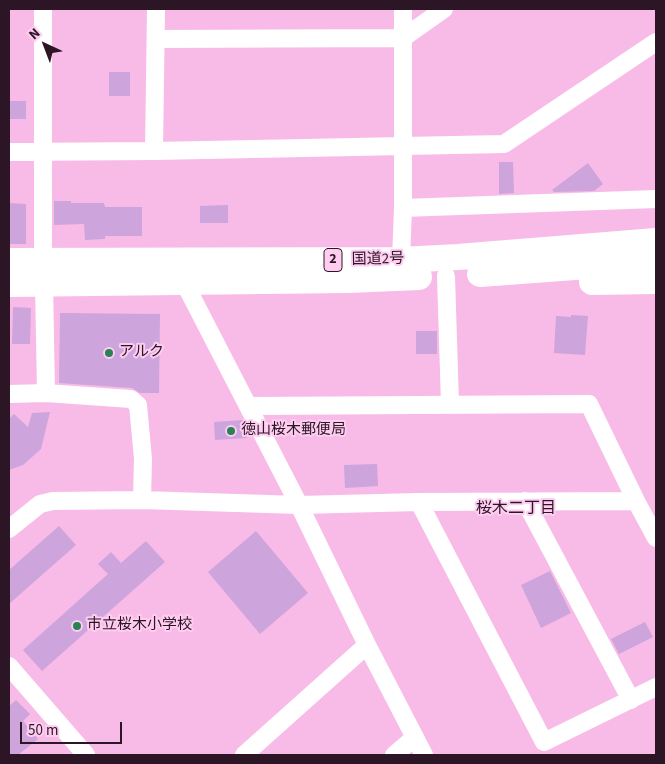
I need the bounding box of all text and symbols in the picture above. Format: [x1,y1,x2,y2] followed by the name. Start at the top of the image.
[20,20,70,70] north arrow
[25,24,45,45] text: N
[324,248,342,272] road number: 2
[352,251,404,269] street label: 国道2号
[119,344,164,362] place label: アルク
[103,347,115,359] marker: アルク
[241,422,346,440] place label: 徳山桜木郵便局
[225,425,237,437] marker: 徳山桜木郵便局
[476,499,556,519] district label: 桜木二丁目
[87,617,192,635] place label: 市立桜木小学校
[71,620,83,632] marker: 市立桜木小学校
[22,712,125,744] scale bar
[28,720,58,741] text: 50 m

